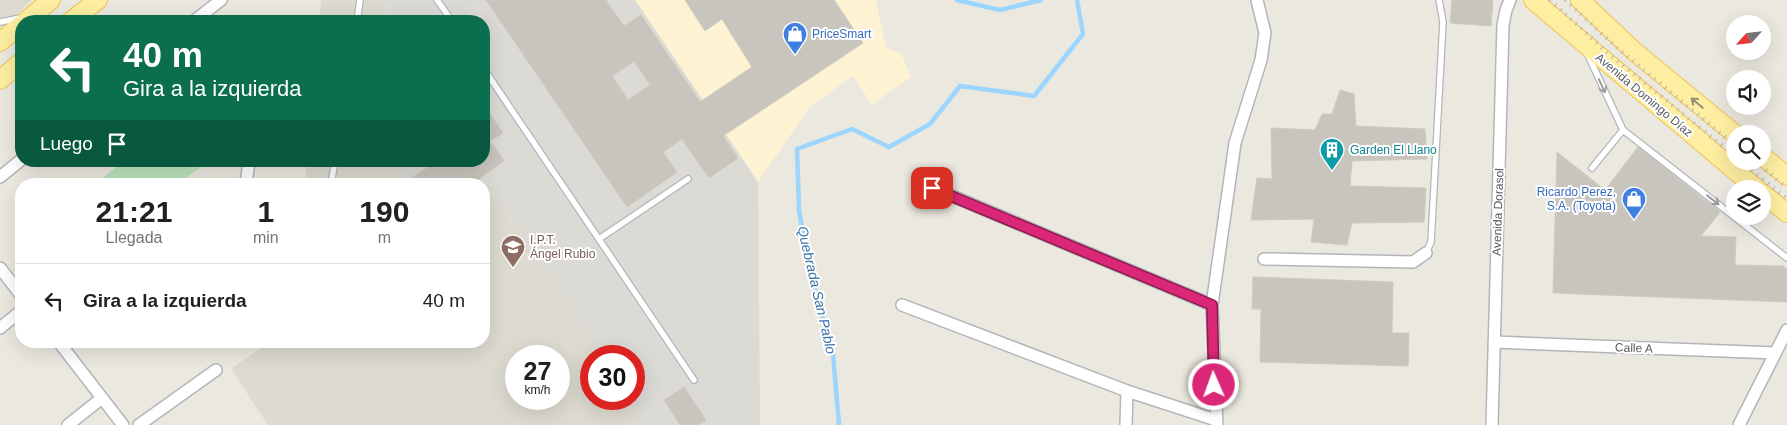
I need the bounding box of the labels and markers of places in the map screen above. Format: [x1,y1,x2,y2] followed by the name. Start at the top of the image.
[782,21,808,55] shop icon: PriceSmart
[812,27,872,41] place label: PriceSmart
[1319,137,1345,171] building icon: Garden El Llano
[1350,143,1437,157] place label: Garden El Llano
[911,167,953,209] pin
[1537,185,1616,213] place label: Ricardo Perez, S.A. (Toyota)
[1621,186,1647,220] shop icon: Ricardo Perez, S.A. (Toyota)
[530,233,596,261] place label: I.P.T. Ángel Rubio
[500,234,526,268] school or university icon: I.P.T. Ángel Rubio

